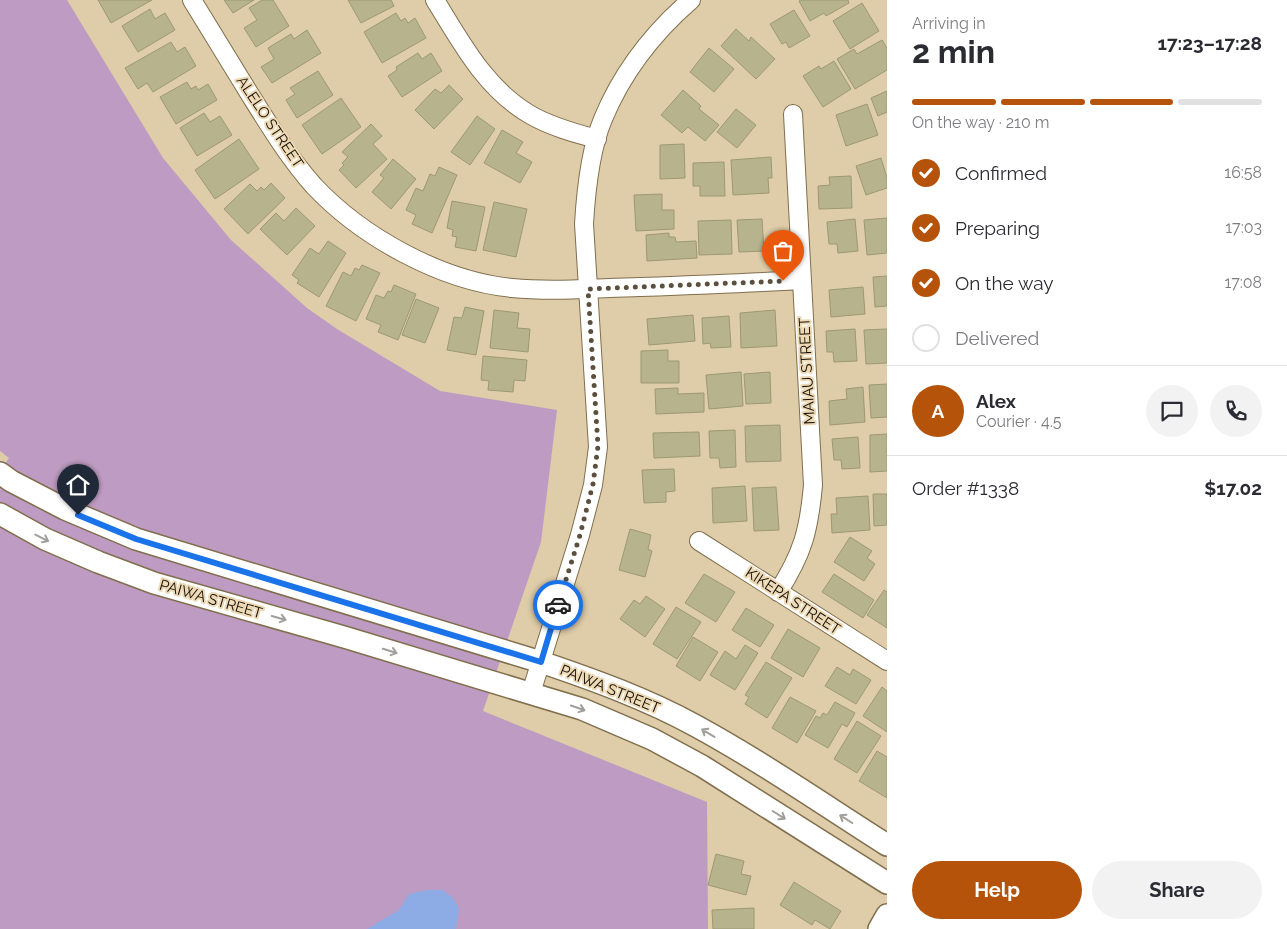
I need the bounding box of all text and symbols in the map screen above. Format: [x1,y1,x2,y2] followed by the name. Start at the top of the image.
[912,14,986,33] text: Arriving in
[1158,32,1262,54] text: 17:23–17:28
[912,33,995,70] text: 2 min
[233,73,307,171] street label: ALELO STREET
[912,113,1050,132] text: On the way · 210 m
[912,159,940,187] icon: check
[955,162,1047,184] text: Confirmed
[1224,163,1262,182] text: 16:58
[912,214,940,242] icon: check
[955,217,1040,239] text: Preparing
[1225,218,1262,237] text: 17:03
[762,230,804,281] pin
[769,237,797,265] icon: bag
[912,269,940,297] icon: check
[955,272,1054,294] text: On the way
[1224,273,1262,292] text: 17:08
[795,317,819,425] street label: MAIAU STREET
[955,327,1039,349] text: Delivered
[1146,385,1198,437] button: chat
[1210,385,1262,437] button: phone
[976,390,1016,412] text: Alex
[932,400,944,422] text: A
[976,412,1061,431] text: Courier · 4.5
[57,464,99,515] pin
[64,471,92,499] icon: home
[912,477,1019,499] text: Order #1338
[1204,477,1262,499] text: $17.02
[35,533,50,543] one-way arrow
[742,564,844,638] street label: KIKEPA STREET
[157,576,265,622] street label: PAIWA STREET
[533,580,583,630] courier
[544,591,572,619] icon: car
[270,614,286,624] one-way arrow
[382,646,398,656] one-way arrow
[557,661,663,717] street label: PAIWA STREET
[569,704,585,713] one-way arrow
[701,728,716,738] one-way arrow
[772,810,786,820] one-way arrow
[839,814,853,824] one-way arrow
[912,861,1082,919] button: Help
[1092,861,1262,919] button: Share

